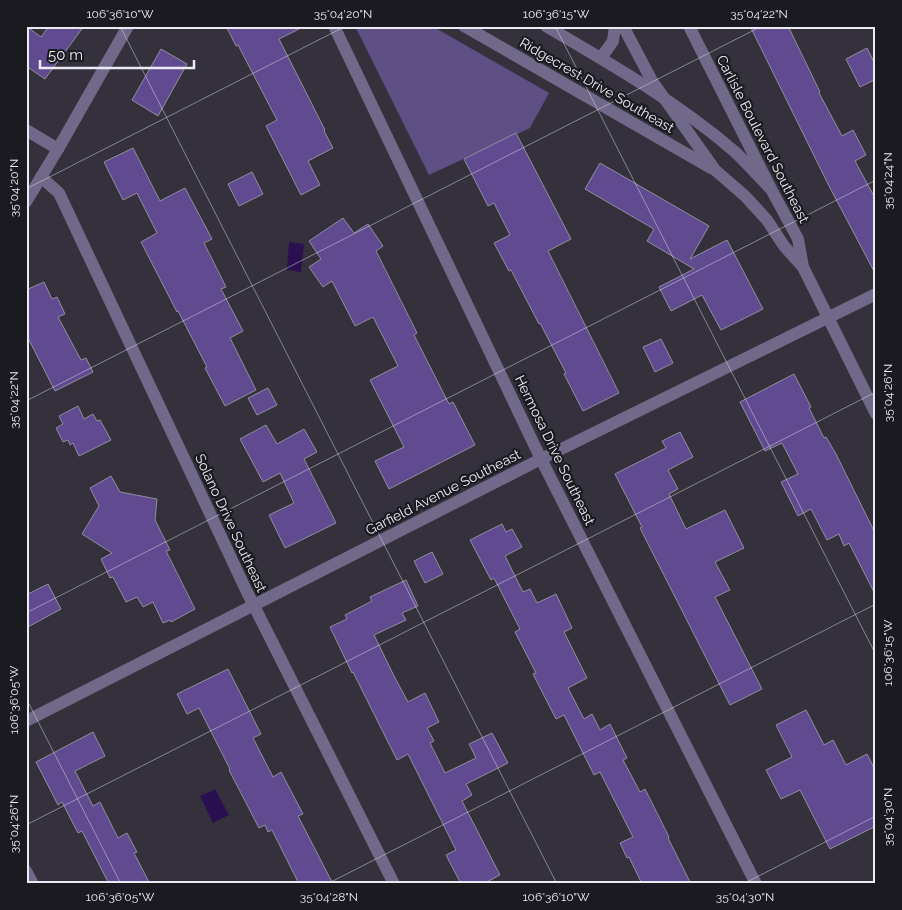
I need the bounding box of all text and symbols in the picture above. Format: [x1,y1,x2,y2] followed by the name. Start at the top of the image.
[86,7,154,21] text: 106°36'10"W
[314,7,372,21] text: 35°04'20"N
[523,7,590,21] text: 106°36'15"W
[730,7,788,21] text: 35°04'22"N
[517,34,677,136] street label: Ridgecrest Drive Southeast
[40,38,194,70] scale bar
[48,46,83,64] text: 50 m
[714,52,813,226] street label: Carlisle Boulevard Southeast
[881,152,895,210] text: 35°04'24"N
[7,159,21,217] text: 35°04'20"N
[881,364,895,422] text: 35°04'26"N
[7,371,21,429] text: 35°04'22"N
[512,372,598,528] street label: Hermosa Drive Southeast
[363,446,523,538] street label: Garfield Avenue Southeast
[192,451,270,595] street label: Solano Drive Southeast
[881,619,895,686] text: 106°36'15"W
[7,665,21,734] text: 106°36'05"W
[881,788,895,846] text: 35°04'30"N
[7,795,21,853] text: 35°04'26"N
[86,890,155,904] text: 106°36'05"W
[300,890,358,904] text: 35°04'28"N
[522,890,590,904] text: 106°36'10"W
[716,890,774,904] text: 35°04'30"N

